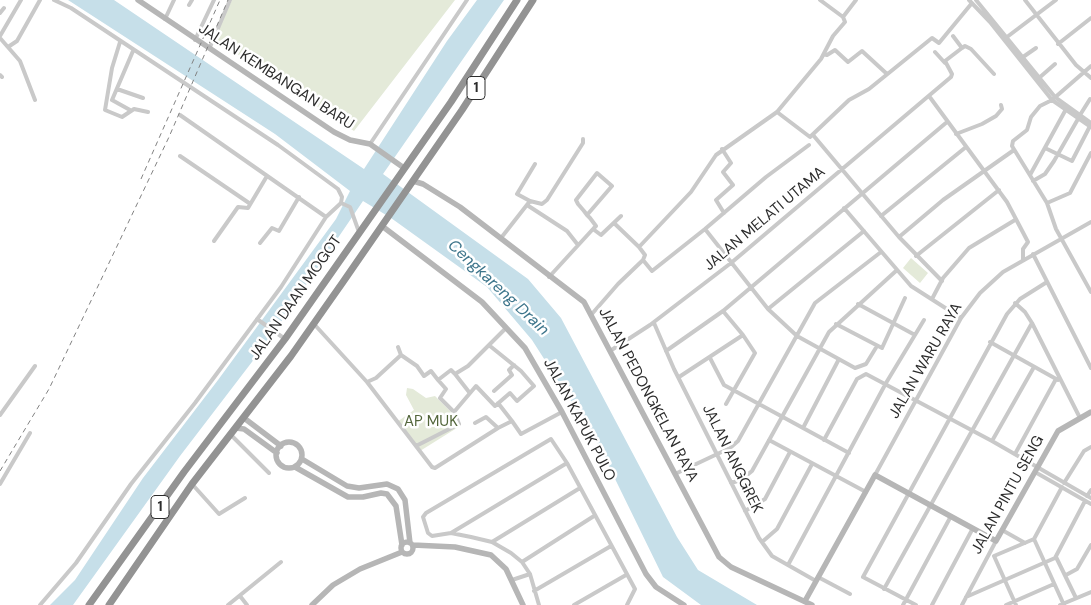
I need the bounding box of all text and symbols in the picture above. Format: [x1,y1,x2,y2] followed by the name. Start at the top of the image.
[195,20,357,134] street label: JALAN KEMBANGAN BARU
[467,76,485,100] road number: 1
[701,163,829,275] street label: JALAN MELATI UTAMA
[246,232,346,364] street label: JALAN DAAN MOGOT
[443,236,553,340] water label: Cengkareng Drain
[886,300,966,422] street label: JALAN WARU RAYA
[594,305,702,485] street label: JALAN PEDONGKELAN RAYA
[539,356,619,484] street label: JALAN KAPUK PULO
[698,402,766,516] street label: JALAN ANGGREK
[404,413,458,431] park label: AP MUK
[968,432,1048,558] street label: JALAN PINTU SENG
[151,496,169,518] road number: 1

